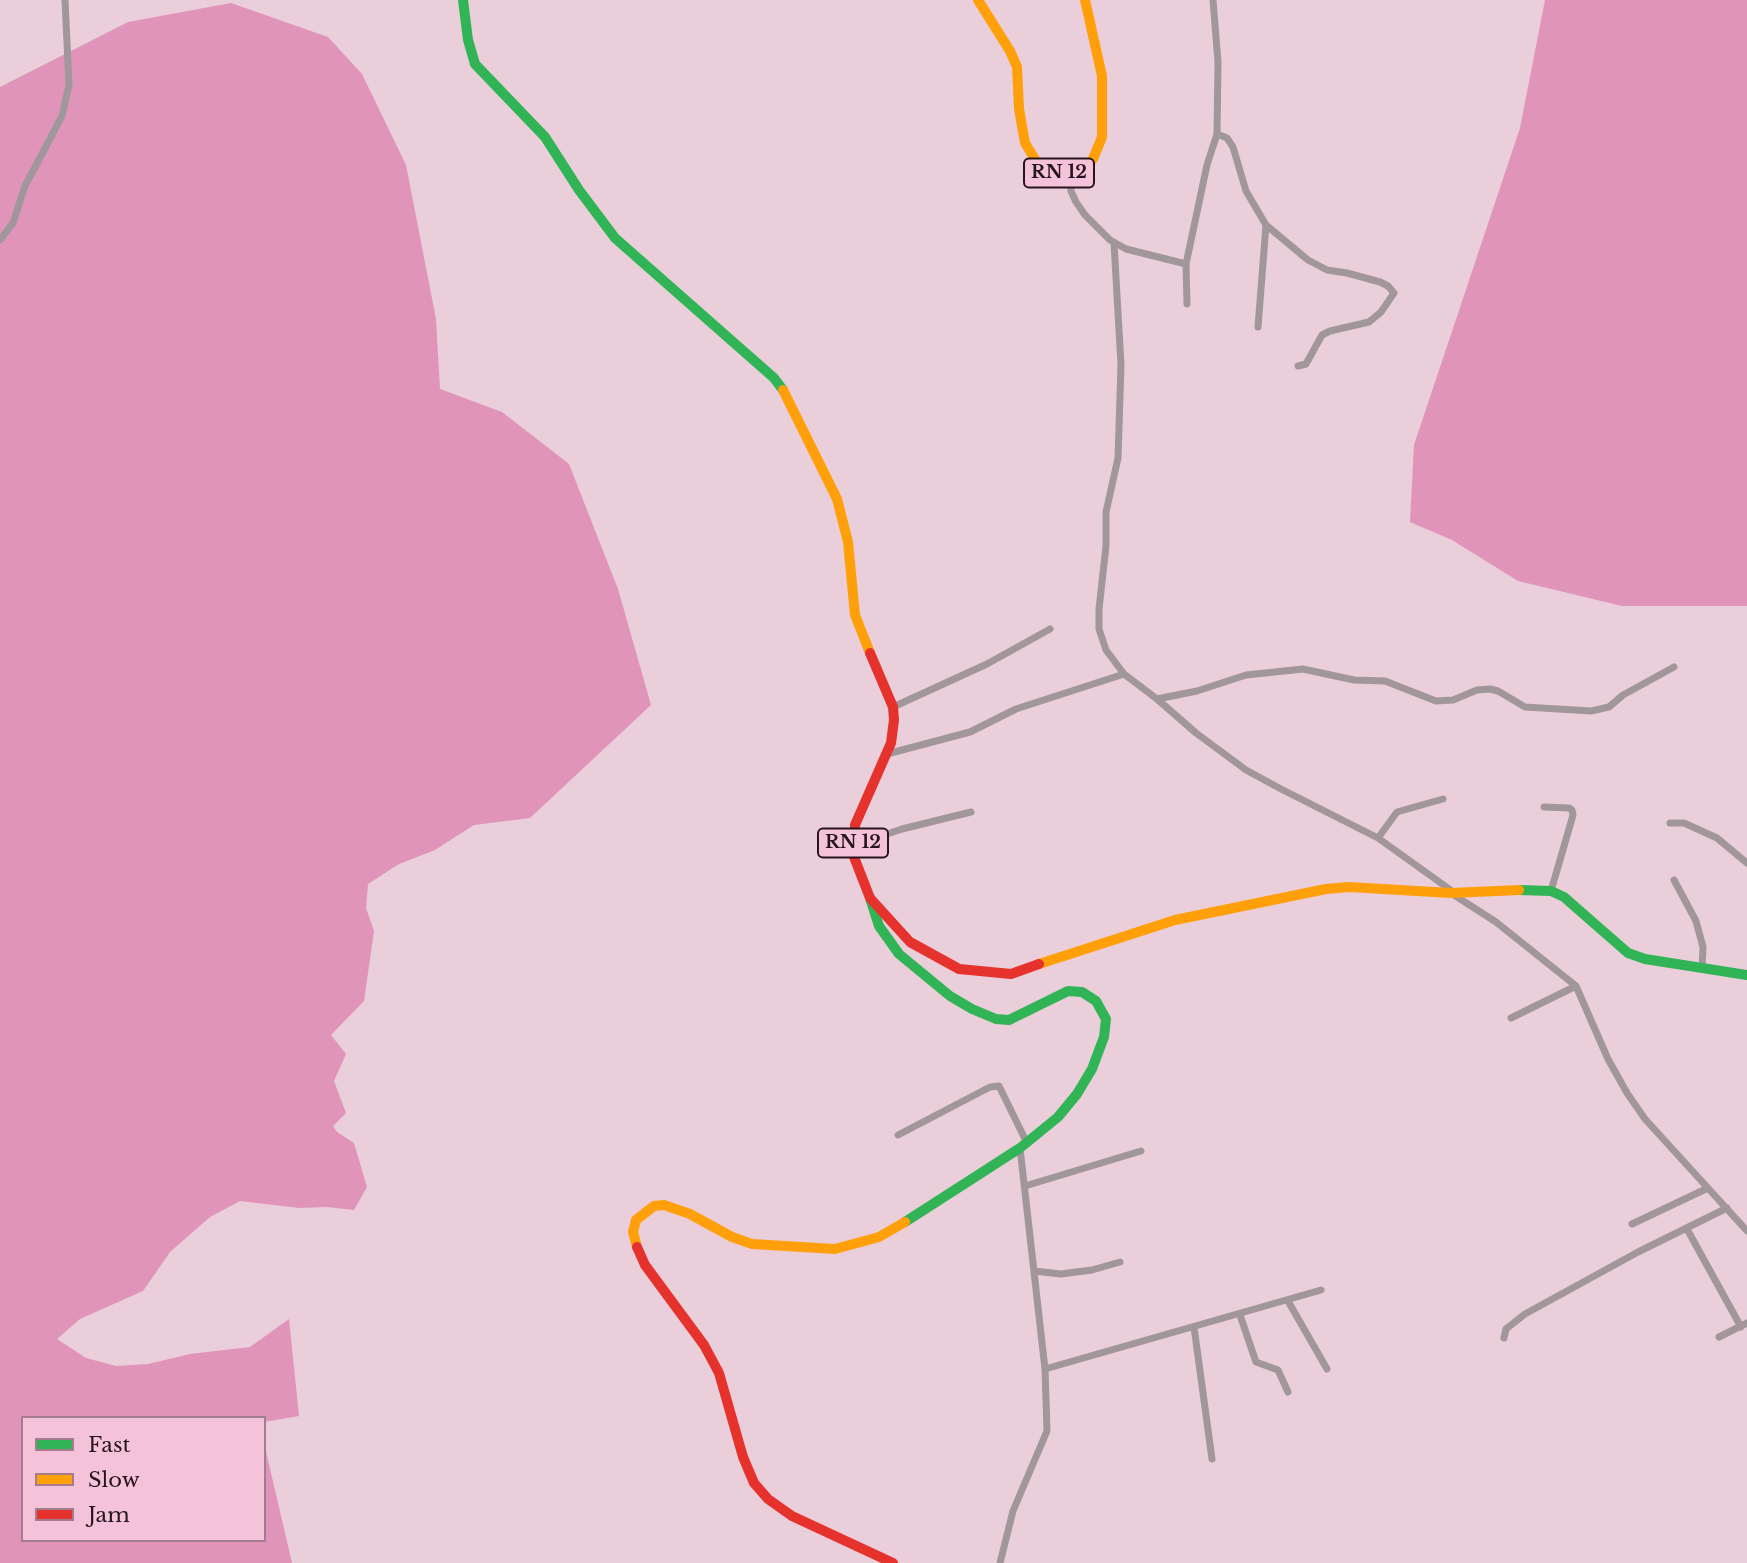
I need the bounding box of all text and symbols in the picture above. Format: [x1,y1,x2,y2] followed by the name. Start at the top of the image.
[1024,158,1094,188] road number: RN 12
[818,828,888,858] road number: RN 12
[21,1416,266,1542] legend
[88,1432,130,1458] text: Fast
[88,1467,140,1493] text: Slow
[88,1502,130,1528] text: Jam

